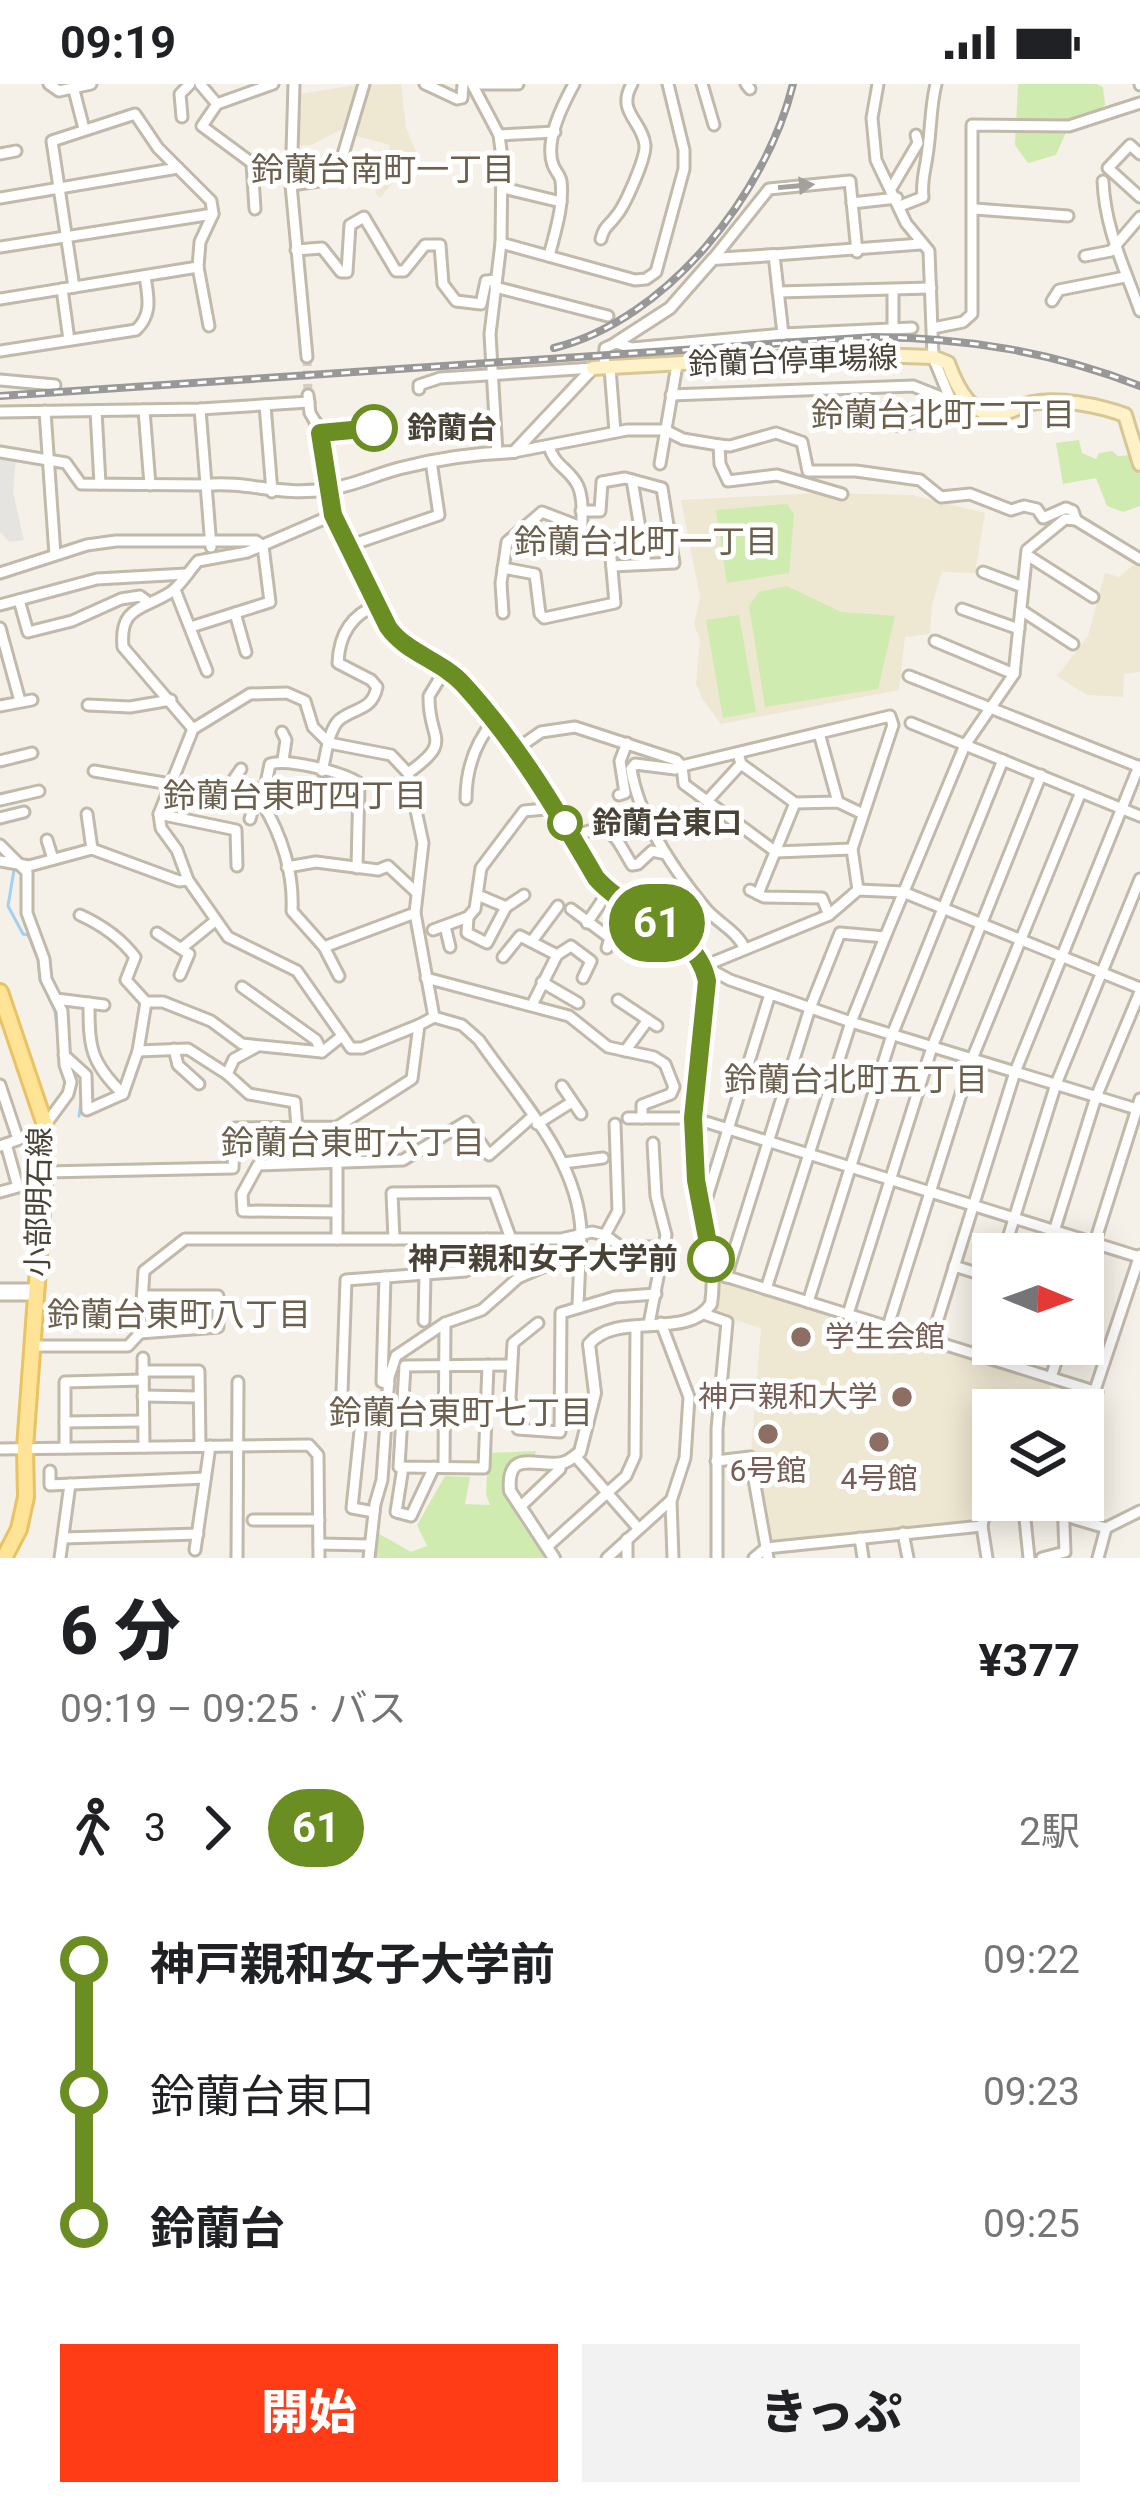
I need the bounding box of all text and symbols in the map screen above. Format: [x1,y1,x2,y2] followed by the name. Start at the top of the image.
[60,16,176,69] text: 09:19
[251,150,515,189] district label: 鈴蘭台南町一丁目
[778,176,815,195] one-way arrow
[687,339,899,382] street label: 鈴蘭台停車場線
[811,395,1075,434] district label: 鈴蘭台北町二丁目
[352,406,396,450] marker: 鈴蘭台
[407,410,497,445] place label: 鈴蘭台
[514,522,778,561] district label: 鈴蘭台北町一丁目
[163,776,427,815] district label: 鈴蘭台東町四丁目
[592,805,742,840] place label: 鈴蘭台東口
[549,807,581,839] marker: 鈴蘭台東口
[603,884,711,962] line badge: 61
[633,898,681,947] text: 61
[724,1060,988,1099] district label: 鈴蘭台北町五丁目
[221,1123,485,1162] district label: 鈴蘭台東町六丁目
[20,1127,57,1277] street label: 小部明石線
[972,1233,1104,1365] north arrow
[972,1233,1104,1521] map controls
[689,1237,733,1281] marker: 神戸親和女子大学前
[408,1241,678,1276] place label: 神戸親和女子大学前
[47,1295,311,1334] district label: 鈴蘭台東町八丁目
[825,1319,945,1354] place label: 学生会館
[788,1324,814,1350] marker: 学生会館
[698,1379,878,1414] place label: 神戸親和大学
[889,1384,915,1410] marker: 神戸親和大学
[972,1389,1104,1521] button: layers
[329,1393,593,1432] district label: 鈴蘭台東町七丁目
[755,1421,781,1447] marker: 6号館
[866,1429,892,1455] marker: 4号館
[730,1453,806,1488] place label: 6号館
[841,1461,917,1496] place label: 4号館
[60,1593,181,1670] text: 6 分
[978,1634,1080,1687] text: ¥377
[60,1686,407,1732] text: 09:19 – 09:25 · バス
[60,1795,126,1861] icon: walk
[184,1795,250,1861] icon: forward
[292,1803,340,1852] text: 61
[144,1805,166,1851] text: 3
[1019,1809,1080,1855] text: 2駅
[983,1937,1080,1983] text: 09:22
[150,1938,555,1991] text: 神戸親和女子大学前
[983,2069,1080,2115] text: 09:23
[150,2070,375,2123] text: 鈴蘭台東口
[983,2201,1080,2247] text: 09:25
[150,2202,285,2255] text: 鈴蘭台
[60,2344,558,2482] button: 開始
[582,2344,1080,2482] button: きっぷ

